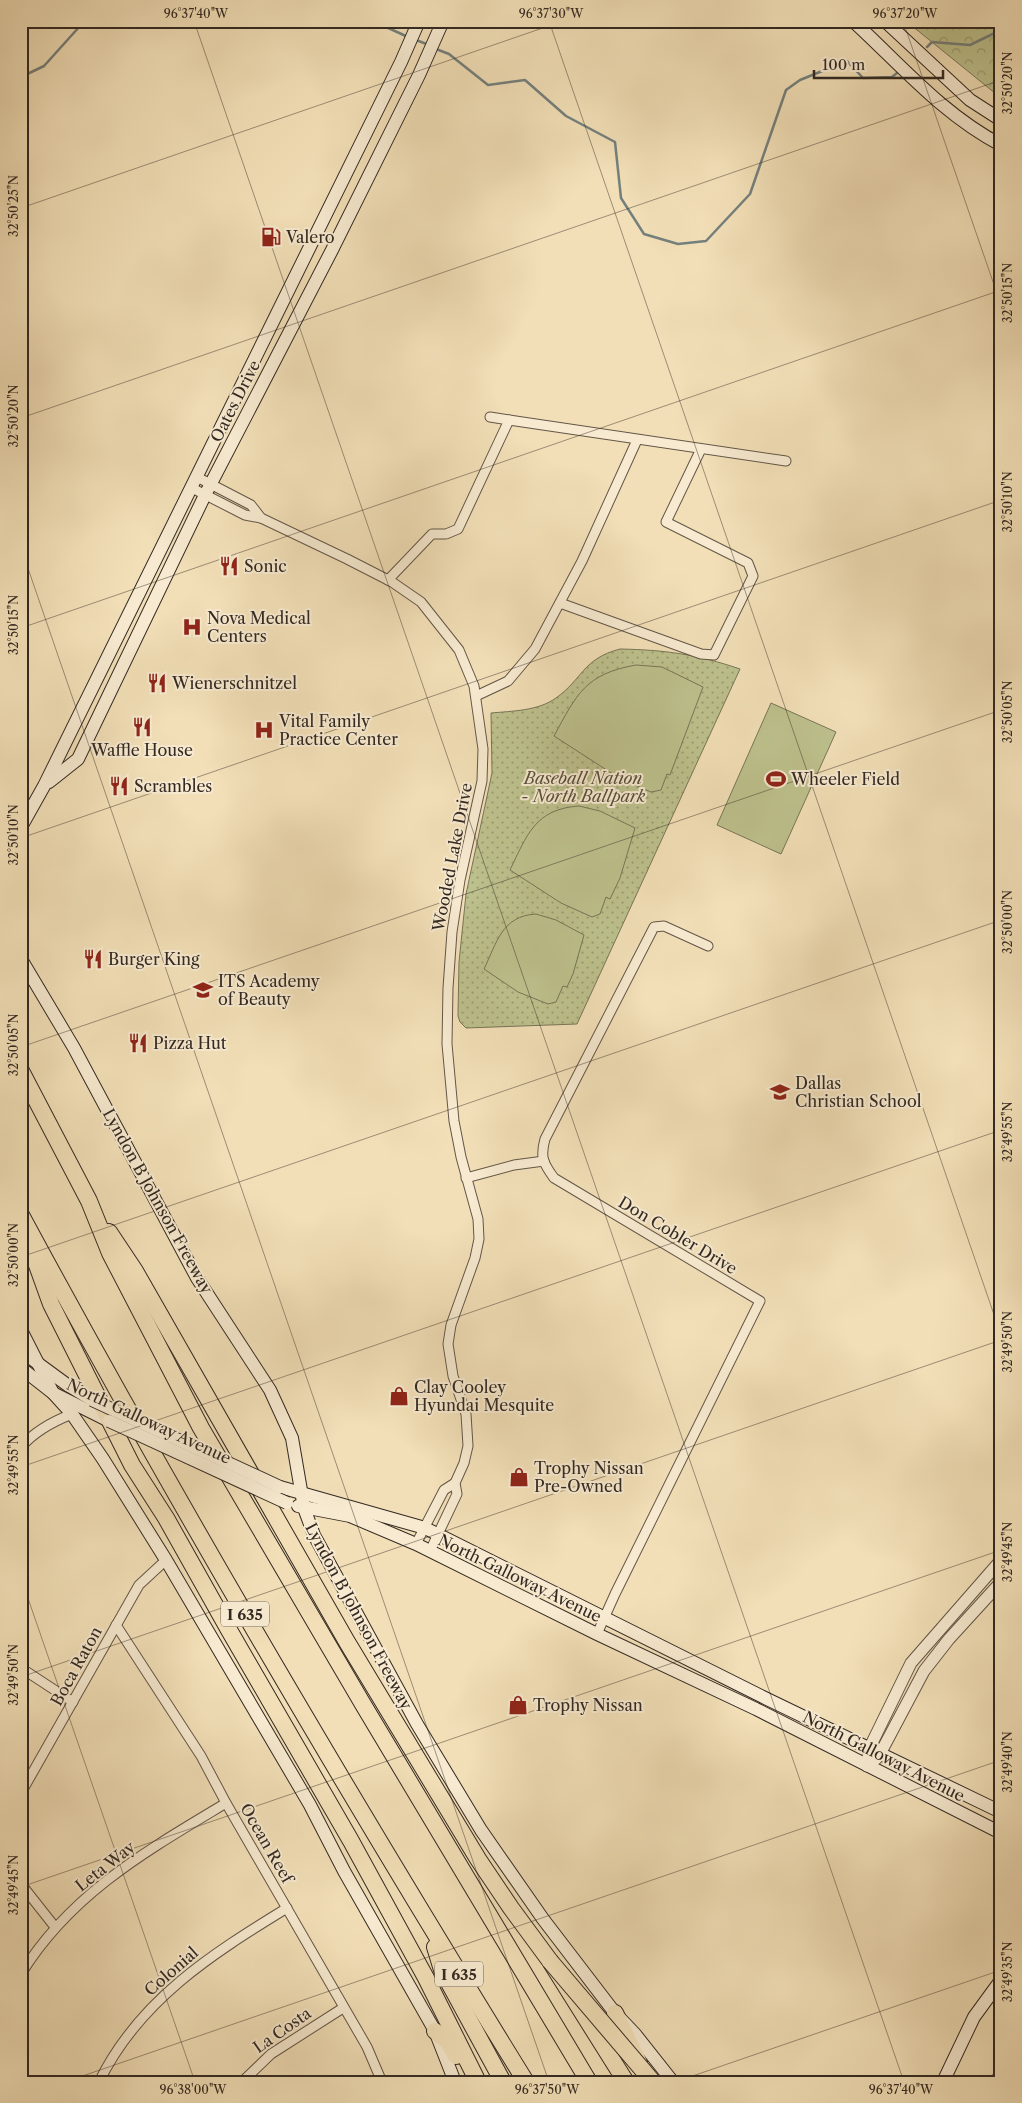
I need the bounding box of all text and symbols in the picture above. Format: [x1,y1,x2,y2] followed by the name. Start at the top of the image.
[164,6,229,21] text: 96°37'40"W
[519,6,584,21] text: 96°37'30"W
[873,6,938,21] text: 96°37'20"W
[814,48,943,80] scale bar
[1000,51,1015,115] text: 32°50'20"N
[822,55,865,74] text: 100 m
[6,175,21,237] text: 32°50'25"N
[260,226,282,248] fuel station icon: Valero
[285,227,335,247] place label: Valero
[1000,263,1015,323] text: 32°50'15"N
[206,357,264,445] street label: Oates Drive
[6,384,21,448] text: 32°50'20"N
[1000,471,1015,533] text: 32°50'10"N
[218,555,240,577] restaurant icon: Sonic
[244,556,287,576] place label: Sonic
[6,595,21,655] text: 32°50'15"N
[207,608,311,646] place label: Nova Medical Centers
[181,616,203,638] hospital icon: Nova Medical Centers
[146,672,168,694] restaurant icon: Wienerschnitzel
[171,673,297,693] place label: Wienerschnitzel
[1000,681,1015,743] text: 32°50'05"N
[278,711,398,749] place label: Vital Family Practice Center
[131,716,153,738] restaurant icon: Waffle House
[253,719,275,741] hospital icon: Vital Family Practice Center
[90,740,193,760] place label: Waffle House
[521,768,646,806] park label: Baseball Nation - North Ballpark
[765,768,787,790] sports icon: Wheeler Field
[790,769,900,789] place label: Wheeler Field
[108,775,130,797] restaurant icon: Scrambles
[134,776,212,796] place label: Scrambles
[428,781,476,934] street label: Wooded Lake Drive
[6,804,21,866] text: 32°50'10"N
[1000,890,1015,954] text: 32°50'00"N
[82,948,104,970] restaurant icon: Burger King
[108,949,200,969] place label: Burger King
[218,971,321,1009] place label: ITS Academy of Beauty
[192,979,214,1001] school or university icon: ITS Academy of Beauty
[6,1014,21,1076] text: 32°50'05"N
[127,1032,149,1054] restaurant icon: Pizza Hut
[153,1033,227,1053] place label: Pizza Hut
[795,1073,922,1111] place label: Dallas Christian School
[769,1081,791,1103] school or university icon: Dallas Christian School
[1000,1102,1015,1162] text: 32°49'55"N
[99,1105,218,1298] street label: Lyndon B Johnson Freeway
[615,1192,741,1278] street label: Don Cobler Drive
[6,1223,21,1287] text: 32°50'00"N
[1000,1311,1015,1373] text: 32°49'50"N
[64,1374,234,1468] street label: North Galloway Avenue
[414,1377,554,1415] place label: Clay Cooley Hyundai Mesquite
[388,1385,410,1407] shop icon: Clay Cooley Hyundai Mesquite
[6,1435,21,1495] text: 32°49'55"N
[534,1458,644,1496] place label: Trophy Nissan Pre-Owned
[508,1466,530,1488] shop icon: Trophy Nissan Pre-Owned
[301,1519,417,1714] street label: Lyndon B Johnson Freeway
[1000,1522,1015,1582] text: 32°49'45"N
[435,1530,605,1626] street label: North Galloway Avenue
[221,1602,269,1626] road number: I 635
[46,1623,106,1709] street label: Boca Raton
[6,1644,21,1706] text: 32°49'50"N
[507,1694,529,1716] shop icon: Trophy Nissan
[533,1695,643,1715] place label: Trophy Nissan
[800,1706,968,1806] street label: North Galloway Avenue
[1000,1731,1015,1793] text: 32°49'40"N
[236,1800,299,1888] street label: Ocean Reef
[71,1836,140,1895] street label: Leta Way
[6,1855,21,1915] text: 32°49'45"N
[140,1942,202,2000] street label: Colonial
[1000,1942,1015,2002] text: 32°49'35"N
[435,1962,483,1986] road number: I 635
[249,2003,315,2057] street label: La Costa
[160,2082,227,2097] text: 96°38'00"W
[515,2082,580,2097] text: 96°37'50"W
[869,2082,934,2097] text: 96°37'40"W

